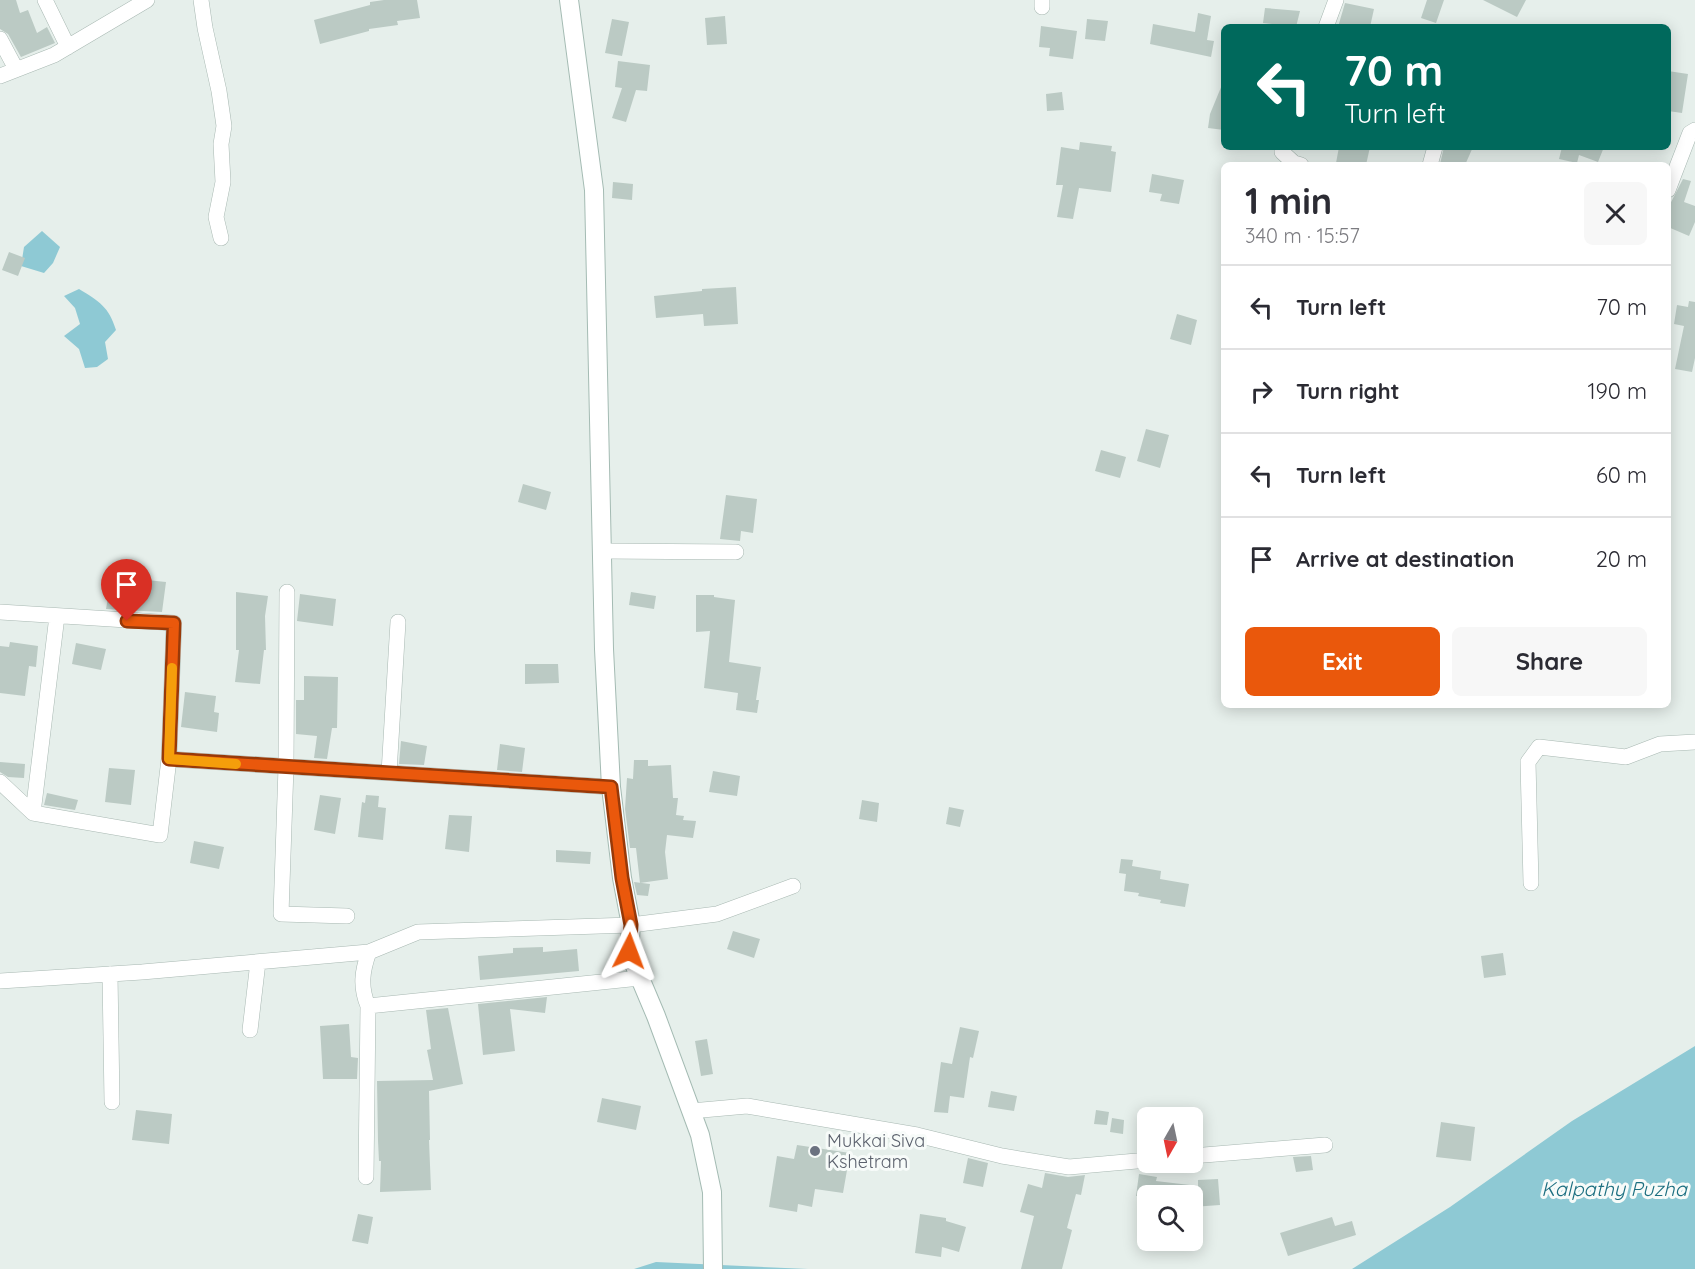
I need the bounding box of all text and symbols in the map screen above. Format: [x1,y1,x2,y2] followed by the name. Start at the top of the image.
[1344,44,1443,97] text: 70 m
[1245,48,1323,126] icon: left
[1344,96,1446,130] text: Turn left
[1245,178,1332,223] text: 1 min
[1584,182,1647,245] button: close
[1245,223,1360,248] text: 340 m · 15:57
[1245,291,1278,324] icon: left
[1296,293,1386,321] text: Turn left
[1597,293,1647,321] text: 70 m
[1245,375,1278,408] icon: right
[1296,377,1400,405] text: Turn right
[1587,377,1647,405] text: 190 m
[1245,459,1278,492] icon: left
[1296,461,1386,489] text: Turn left
[1596,461,1647,489] text: 60 m
[1245,543,1278,576] icon: arrive
[1296,545,1514,573] text: Arrive at destination
[1596,545,1647,573] text: 20 m
[101,559,152,621] pin
[110,568,143,601] icon: arrive
[1245,627,1440,696] button: Exit
[1452,627,1647,696] button: Share
[597,919,661,983] position arrow
[1137,1107,1203,1173] north arrow
[1137,1107,1203,1251] map controls
[827,1129,925,1173] place label: Mukkai Siva Kshetram
[808,1144,822,1158] marker: Mukkai Siva Kshetram
[1541,1176,1689,1201] water label: Kalpathy Puzha
[1137,1185,1203,1251] button: search

